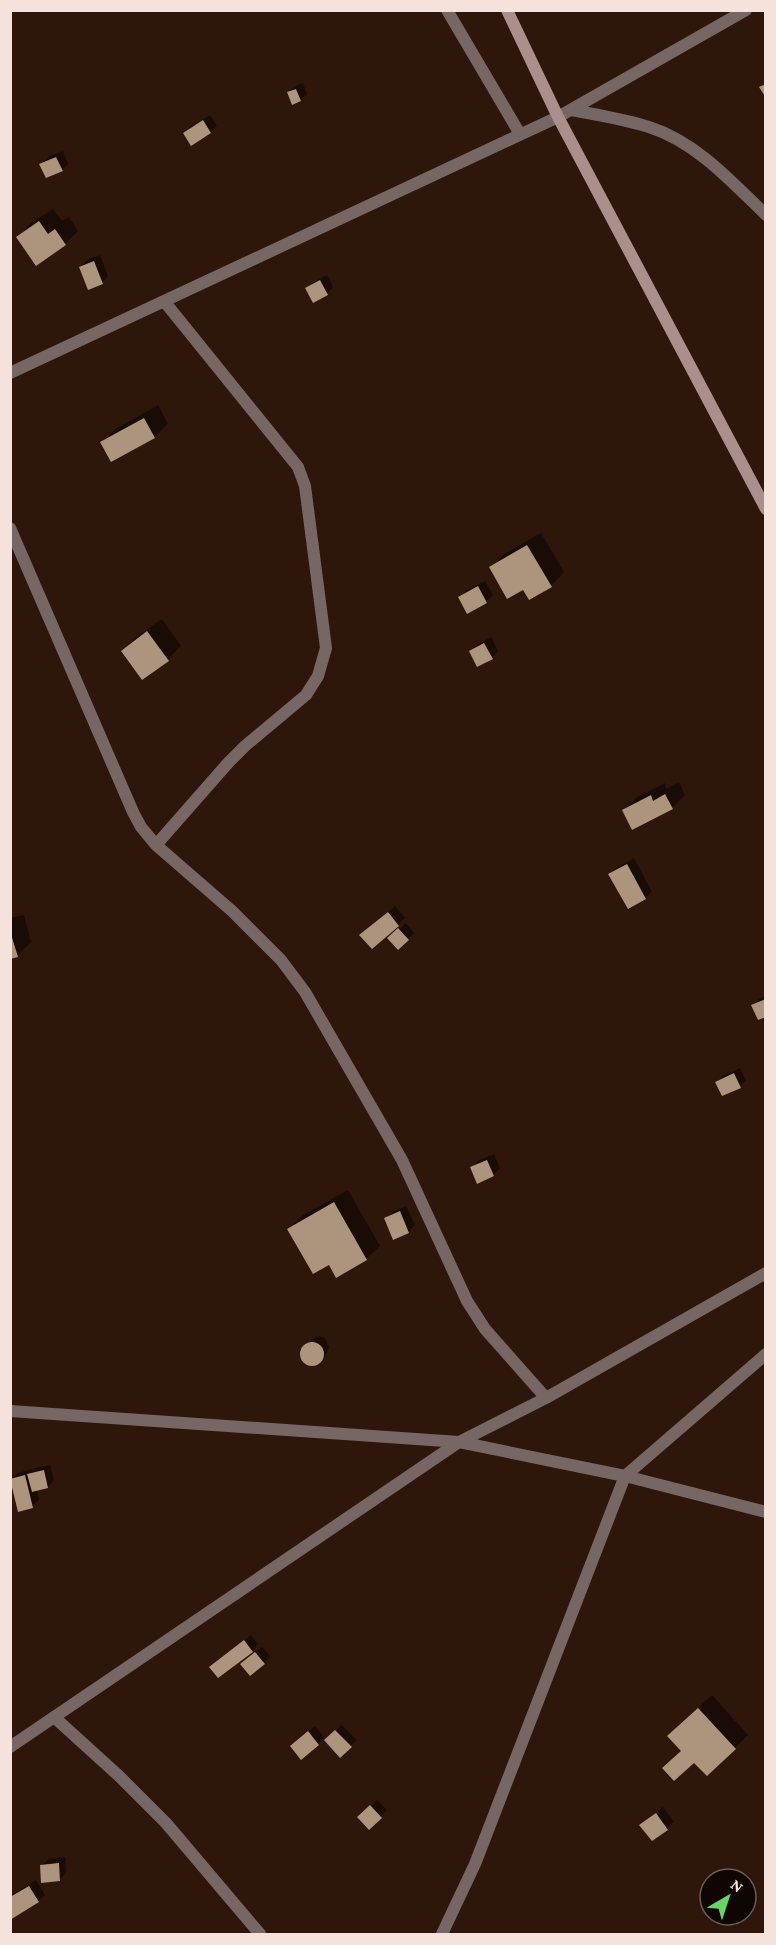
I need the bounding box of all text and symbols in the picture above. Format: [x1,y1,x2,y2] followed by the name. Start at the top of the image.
[698,1867,758,1927] north arrow
[728,1876,747,1896] text: N

